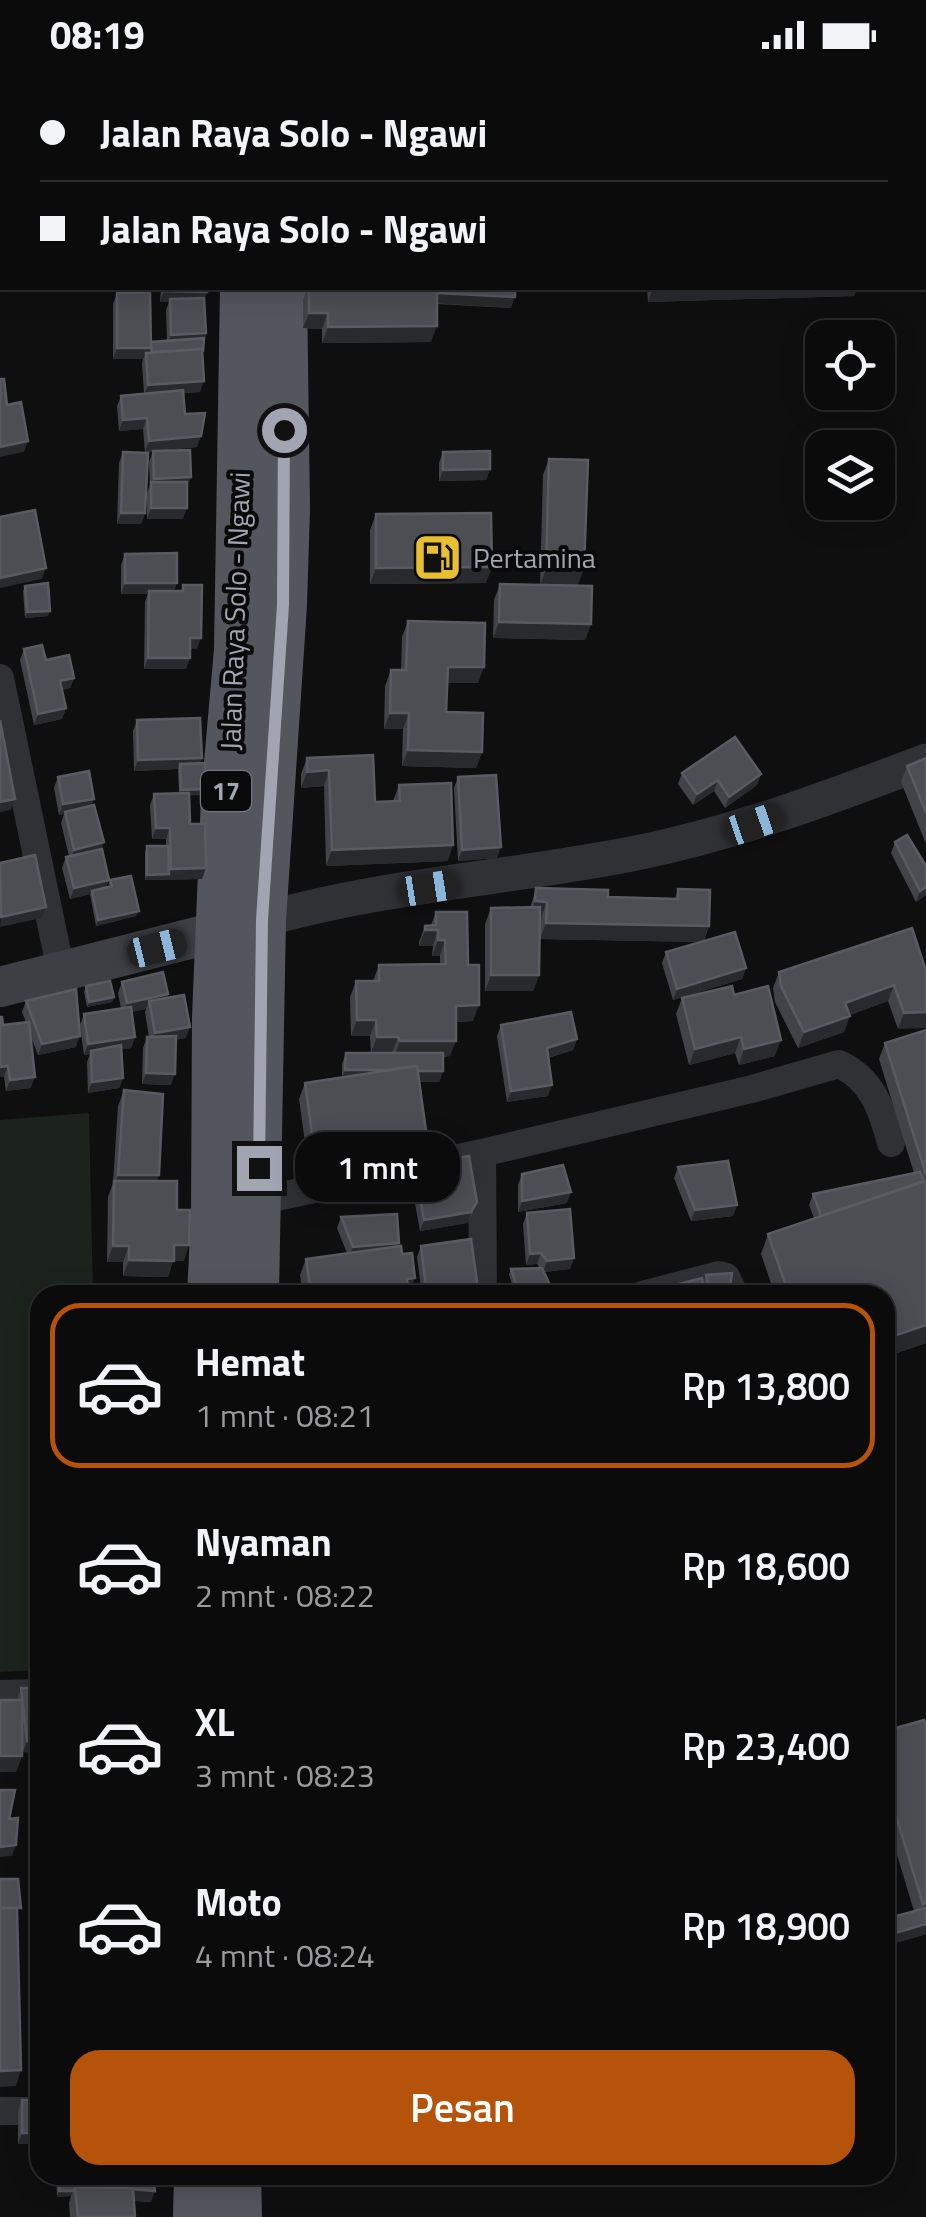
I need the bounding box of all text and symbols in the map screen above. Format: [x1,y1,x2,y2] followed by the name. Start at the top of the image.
[50,6,145,64] text: 08:19
[100,104,487,162] text: Jalan Raya Solo - Ngawi
[100,200,487,258] text: Jalan Raya Solo - Ngawi
[805,320,895,520] map controls
[805,320,895,410] button: locate
[262,408,307,453] route start
[805,430,895,520] button: layers
[208,471,261,751] street label: Jalan Raya Solo - Ngawi
[412,532,464,584] fuel station icon: Pertamina
[473,536,596,579] place label: Pertamina
[201,771,251,811] road number: 17
[721,800,787,848] car
[397,868,461,908] car
[124,926,190,970] car
[294,1133,459,1203] callout: 1 mnt
[337,1143,418,1191] text: 1 mnt
[237,1146,282,1191] route end
[195,1333,305,1391] text: Hemat
[75,1341,165,1431] icon: car
[682,1357,850,1415] text: Rp 13,800
[195,1391,375,1439] text: 1 mnt · 08:21
[195,1513,332,1571] text: Nyaman
[75,1521,165,1611] icon: car
[682,1537,850,1595] text: Rp 18,600
[195,1571,375,1619] text: 2 mnt · 08:22
[195,1693,235,1751] text: XL
[75,1701,165,1791] icon: car
[682,1717,850,1775] text: Rp 23,400
[195,1751,375,1799] text: 3 mnt · 08:23
[195,1873,282,1931] text: Moto
[75,1881,165,1971] icon: car
[682,1897,850,1955] text: Rp 18,900
[195,1931,375,1979] text: 4 mnt · 08:24
[70,2050,855,2165] button: Pesan

